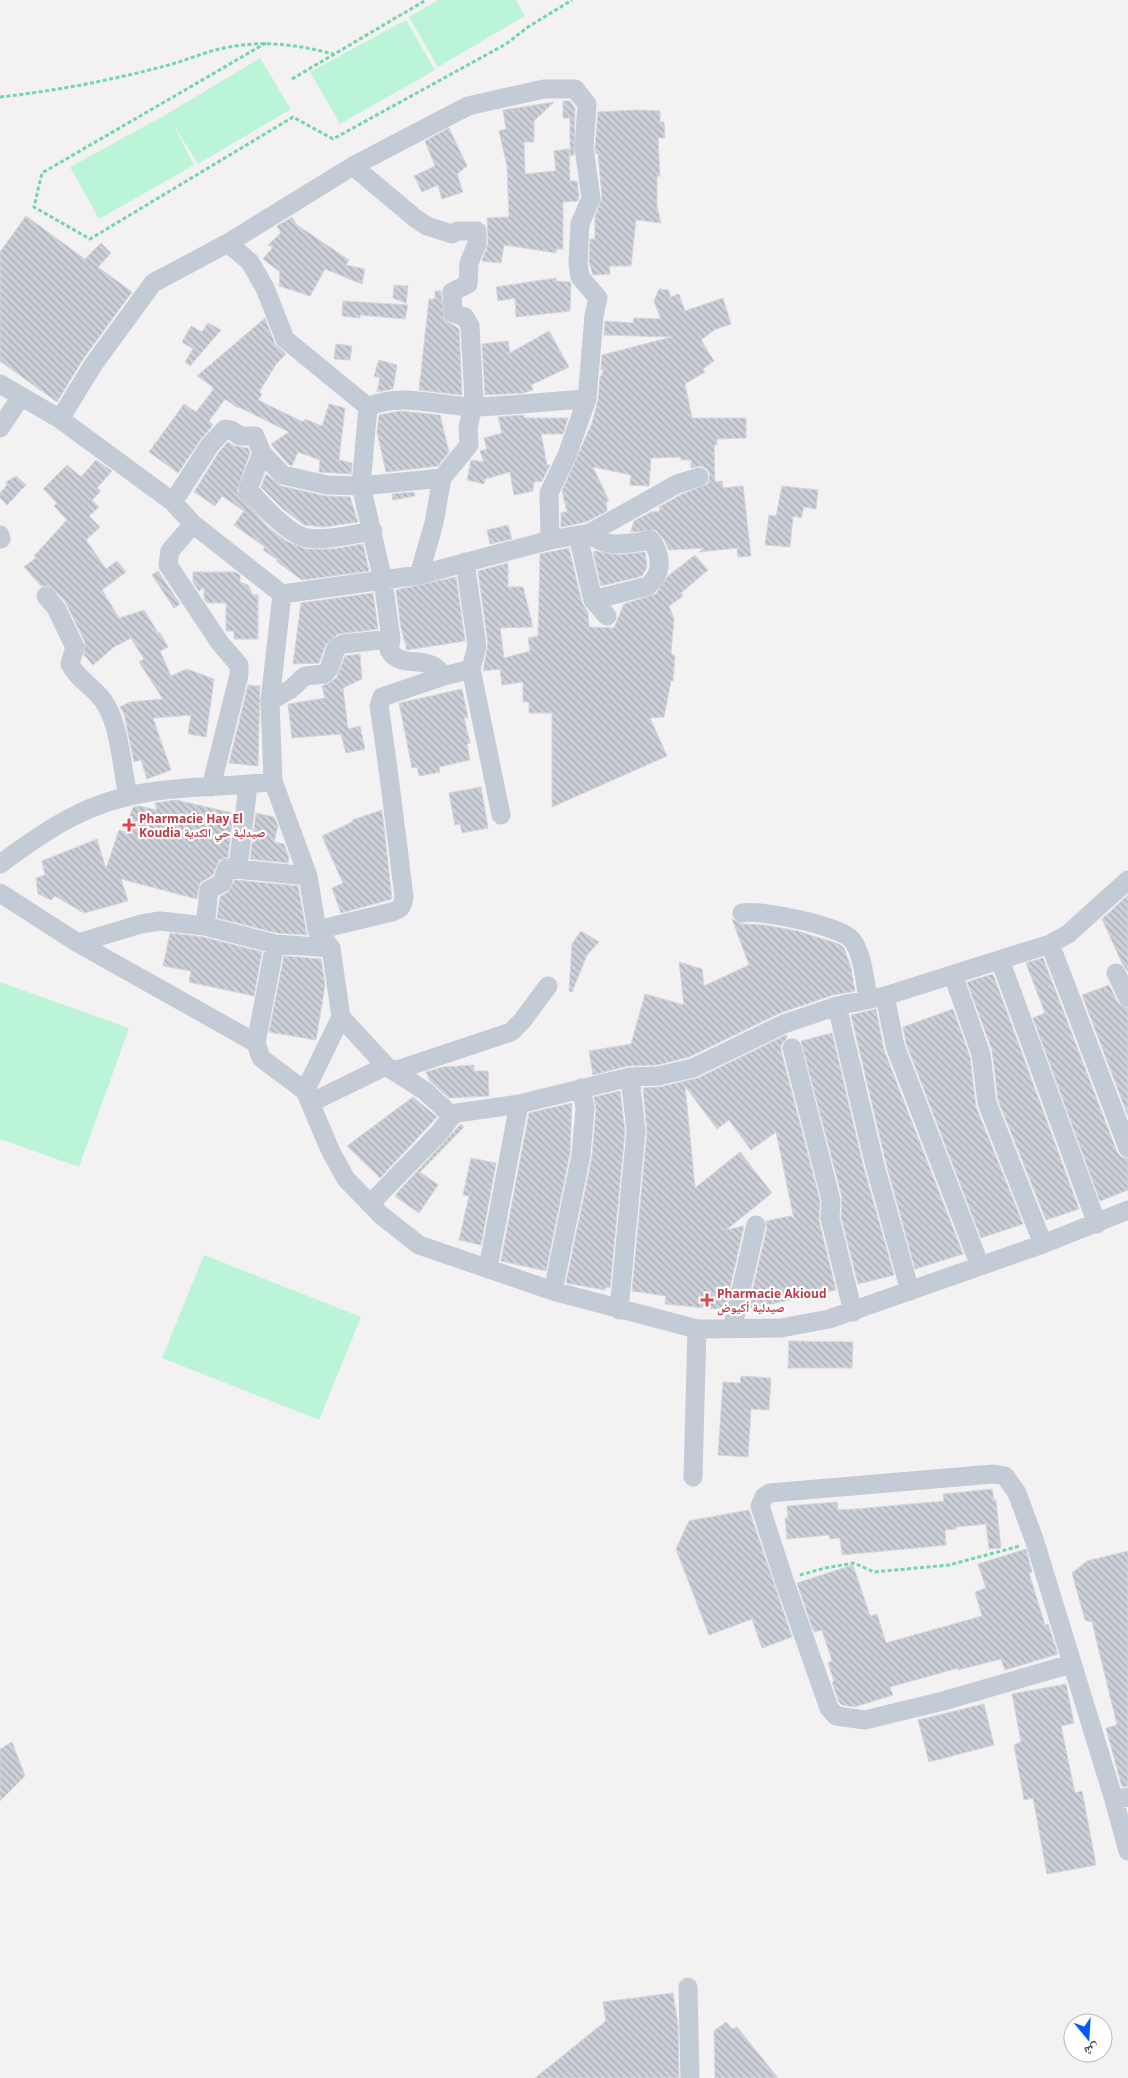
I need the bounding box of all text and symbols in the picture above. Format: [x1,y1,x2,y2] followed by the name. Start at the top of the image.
[139,810,266,842] place label: Pharmacie Hay El Koudia صيدلية حي الكدية
[123,819,135,831] marker: Pharmacie Hay El Koudia صيدلية حي الكدية
[717,1285,826,1316] place label: Pharmacie Akioud صيدلية أكيوض
[701,1294,713,1306] marker: Pharmacie Akioud صيدلية أكيوض
[1063,2013,1113,2063] north arrow
[1082,2040,1102,2062] text: ش

